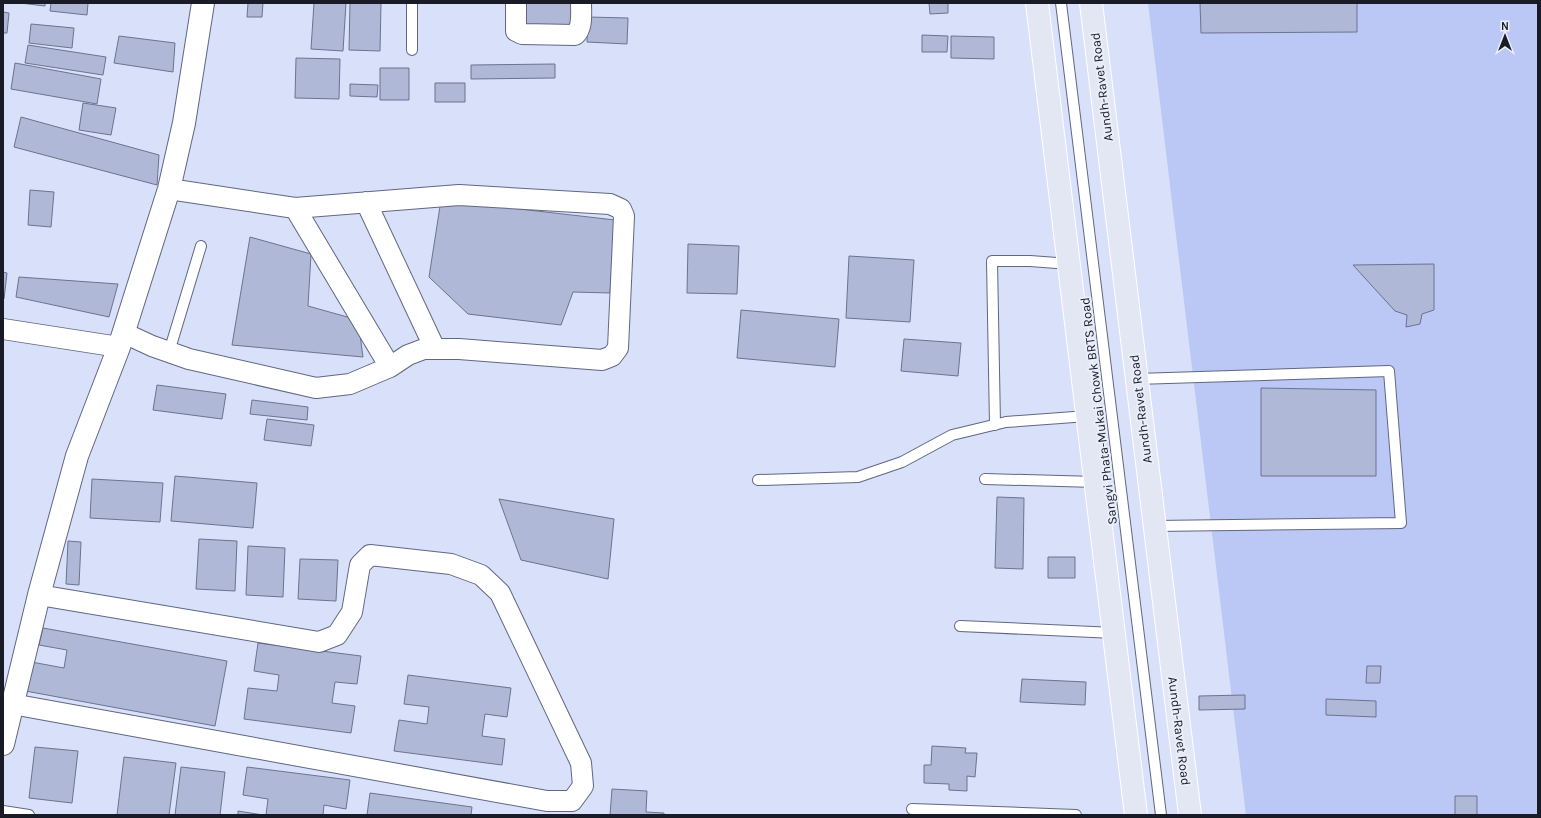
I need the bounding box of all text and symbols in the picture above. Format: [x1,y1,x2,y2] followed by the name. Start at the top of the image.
[1485,16,1525,56] north arrow
[1501,20,1509,33] text: N
[1087,32,1116,142] street label: Aundh-Ravet Road
[1077,296,1120,525] street label: Sangvi Phata-Mukai Chowk BRTS Road
[1126,354,1155,464] street label: Aundh-Ravet Road
[1165,676,1194,786] street label: Aundh-Ravet Road

